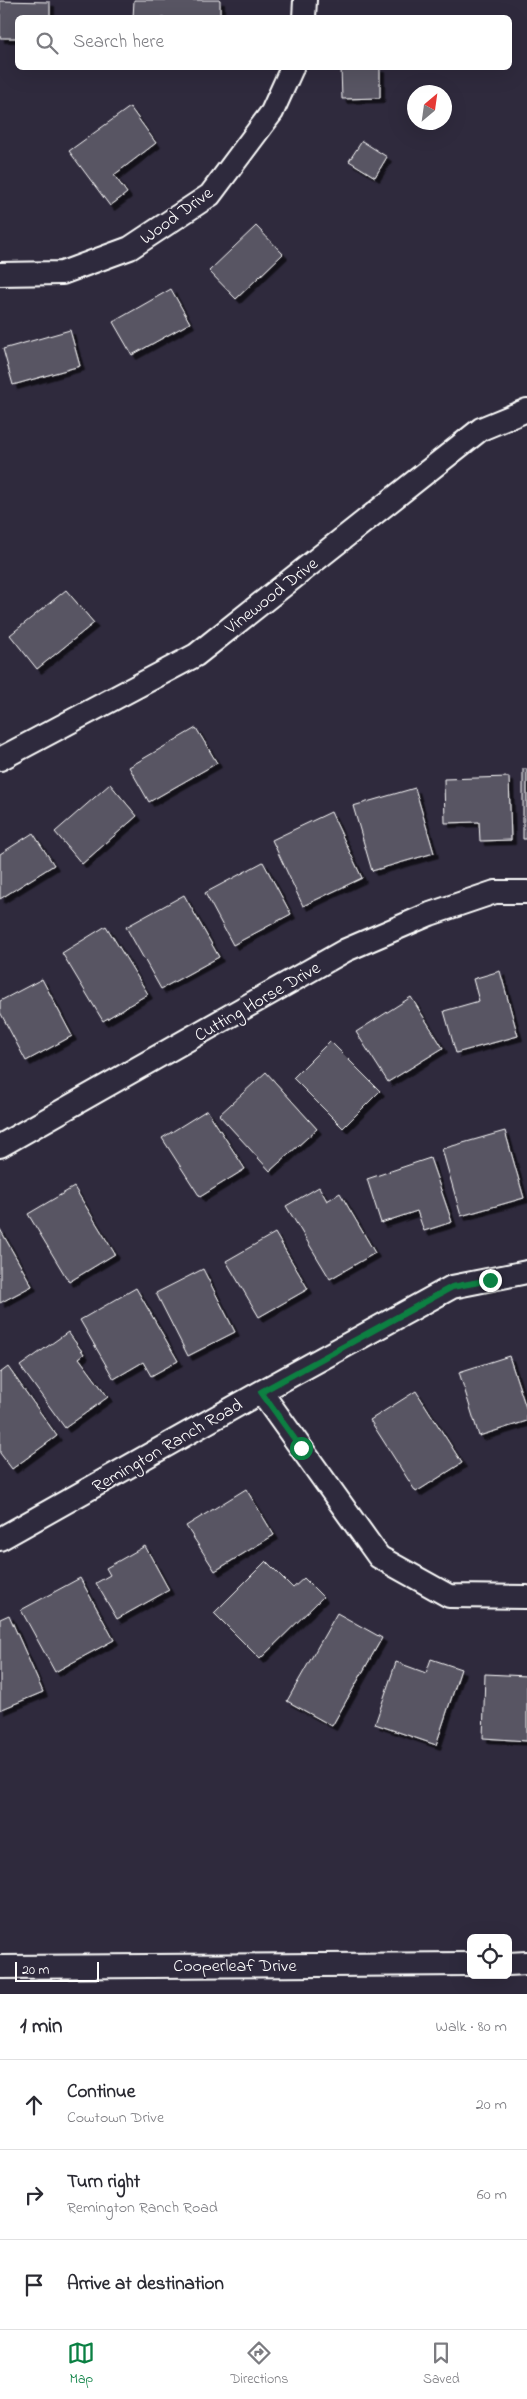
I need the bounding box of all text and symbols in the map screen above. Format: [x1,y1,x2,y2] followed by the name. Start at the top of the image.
[15,15,512,70] search box
[33,29,61,57] icon: search
[73,29,164,56] text: Search here
[407,85,452,130] north arrow
[135,181,220,252] street label: Wood Drive
[219,551,325,642] street label: Vinewood Drive
[190,956,327,1050] street label: Cutting Horse Drive
[479,1269,502,1292] route end
[88,1393,248,1501] street label: Remington Ranch Road
[290,1437,313,1460] route start
[467,1934,512,1979] map controls
[467,1934,512,1979] button: locate
[173,1954,298,1980] street label: Cooperleaf Drive
[15,1959,99,1982] scale bar
[22,1960,49,1981] text: 20 m
[20,2012,62,2042] text: 1 min
[436,2015,507,2039] text: Walk · 80 m
[67,2079,135,2106] text: Continue
[20,2091,48,2119] icon: ahead
[476,2093,507,2117] text: 20 m
[67,2106,164,2130] text: Cowtown Drive
[67,2169,140,2196] text: Turn right
[20,2181,48,2209] icon: right
[477,2183,507,2207] text: 60 m
[67,2196,218,2220] text: Remington Ranch Road
[20,2271,48,2299] icon: arrive
[67,2271,224,2298] text: Arrive at destination
[67,2339,95,2390] tab: Map
[230,2339,288,2390] tab: Directions
[423,2339,460,2390] tab: Saved

